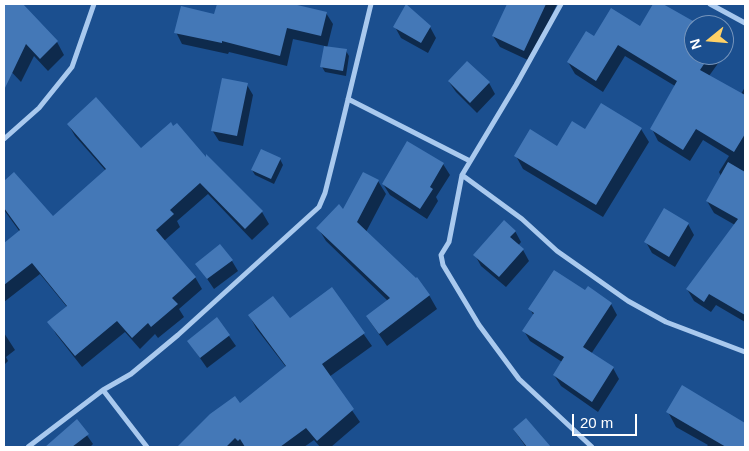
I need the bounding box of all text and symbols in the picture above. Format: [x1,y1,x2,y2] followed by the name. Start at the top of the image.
[684,15,734,65] north arrow
[686,37,705,51] text: N
[574,404,639,436] scale bar
[580,414,613,431] text: 20 m

